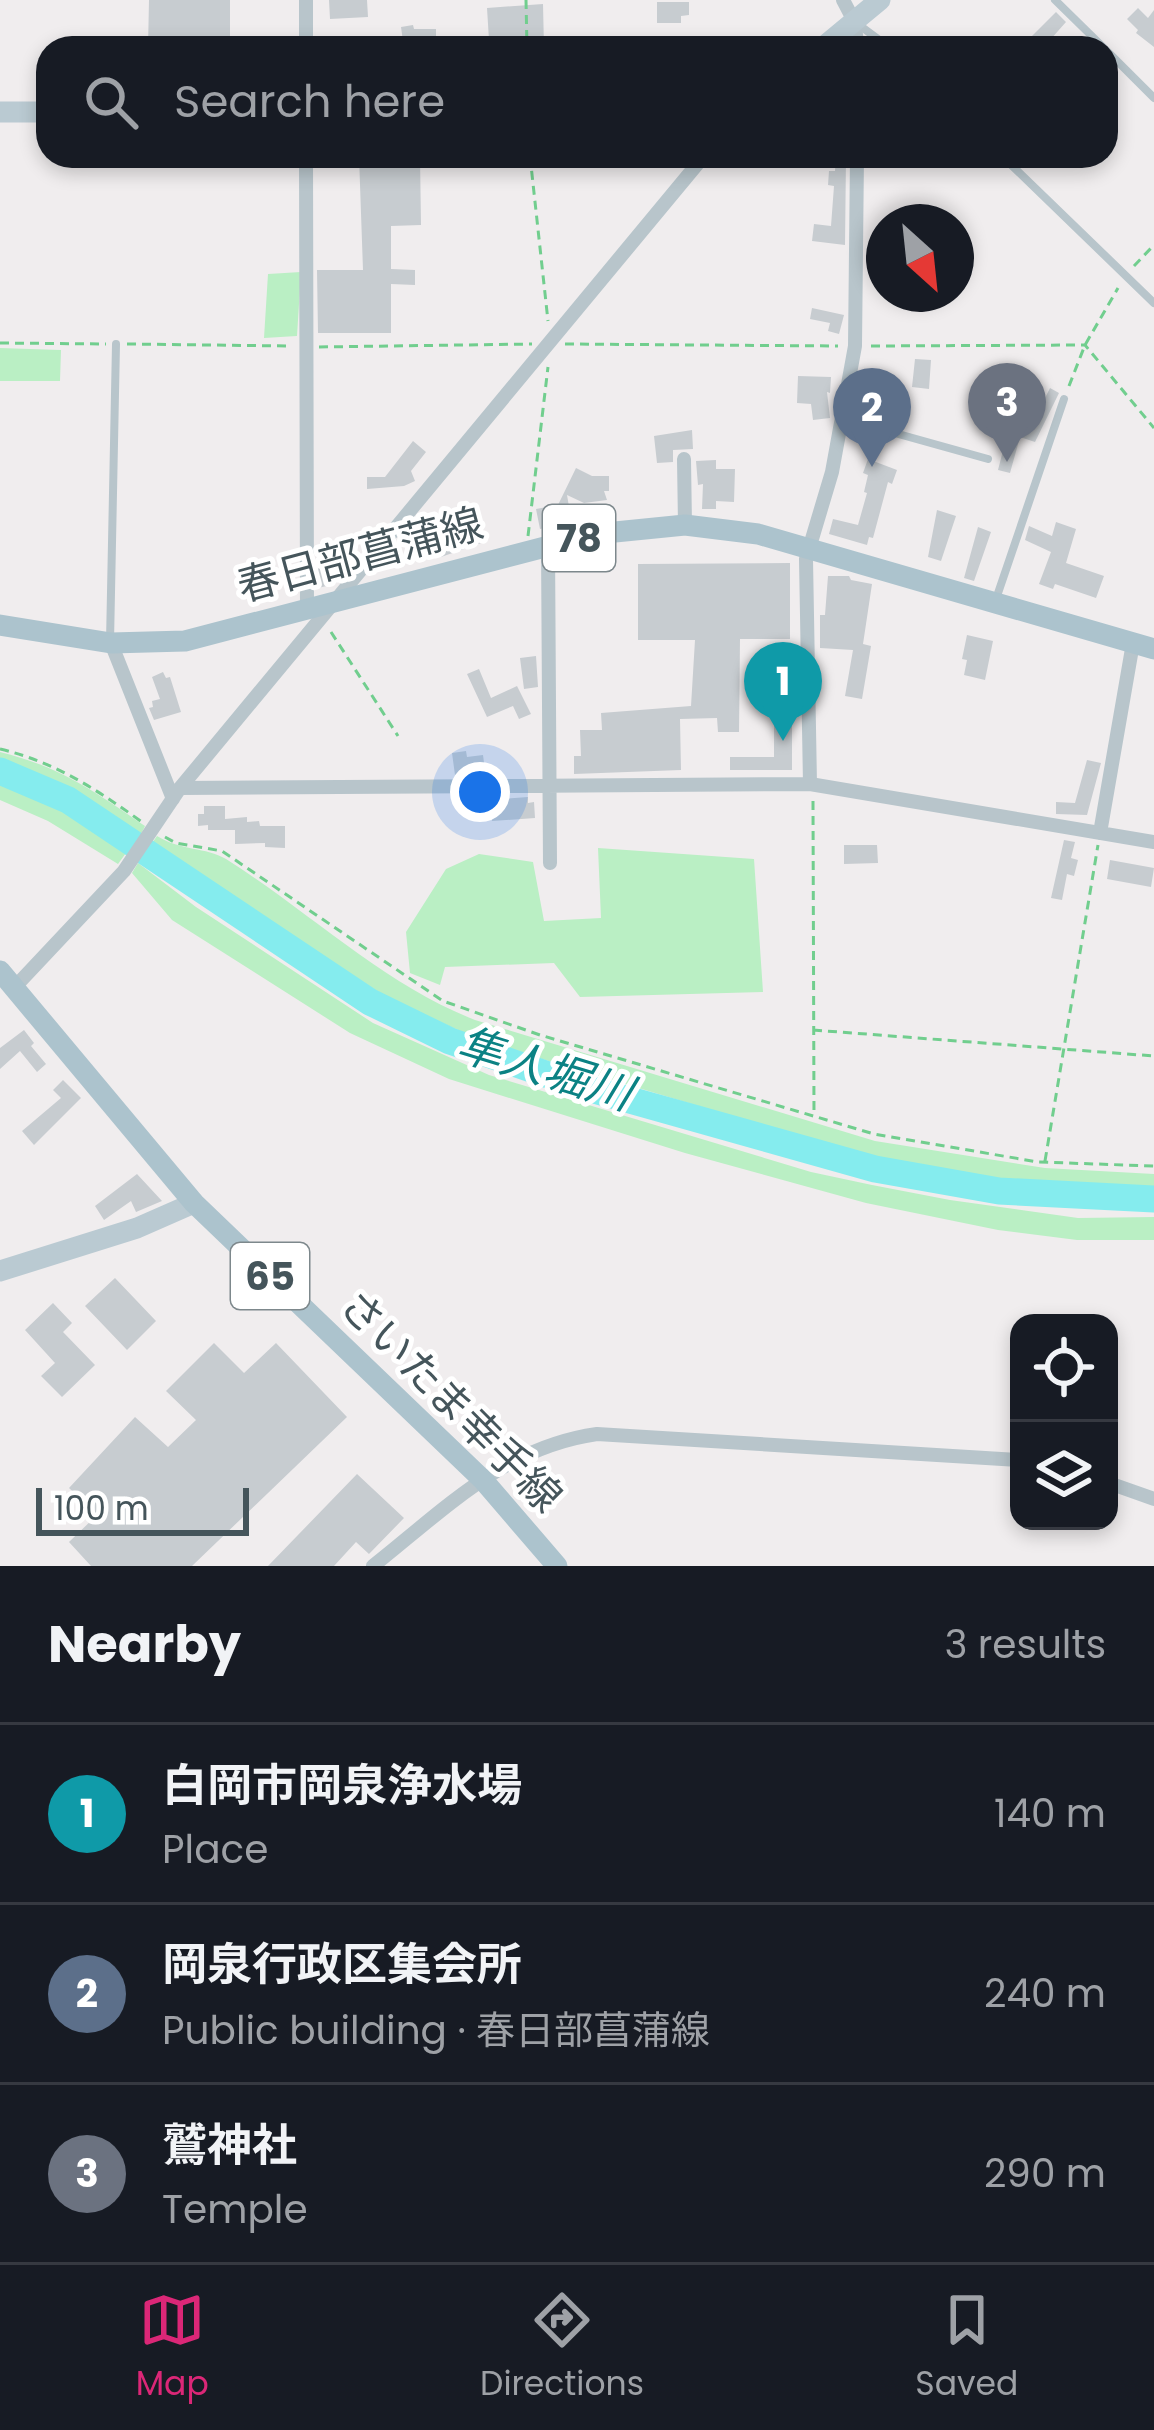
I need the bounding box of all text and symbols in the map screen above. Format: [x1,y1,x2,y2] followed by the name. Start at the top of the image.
[36,36,1118,168] search box
[78,69,144,135] icon: search
[174,70,445,133] text: Search here
[866,204,974,312] north arrow
[968,363,1046,462] pin: 3
[833,368,911,467] pin: 2
[231,494,489,616] street label: 春日部菖蒲線
[543,505,615,571] road number: 78
[744,642,822,741] pin: 1
[450,762,510,822] your location
[450,1013,644,1127] water label: 隼人堀川
[231,1243,309,1309] road number: 65
[327,1277,575,1525] street label: さいたま幸手線
[1010,1314,1118,1530] map controls
[1010,1314,1118,1422] button: locate
[1010,1422,1118,1530] button: layers
[36,1482,249,1535] scale bar
[54,1485,149,1532] text: 100 m
[48,1608,241,1680] text: Nearby
[944,1617,1106,1672] text: 3 results
[162,1754,522,1817] text: 白岡市岡泉浄水場
[80,1786,94,1841] text: 1
[994,1786,1106,1841] text: 140 m
[162,1822,268,1877] text: Place
[162,1933,522,1996] text: 岡泉行政区集会所
[76,1966,98,2021] text: 2
[984,1966,1106,2021] text: 240 m
[162,2003,710,2058] text: Public building · 春日部菖蒲線
[162,2114,297,2177] text: 鷲神社
[75,2146,99,2201] text: 3
[984,2146,1106,2201] text: 290 m
[162,2182,308,2237] text: Temple
[136,2287,209,2409] tab: Map
[480,2287,644,2409] tab: Directions
[915,2287,1018,2409] tab: Saved

